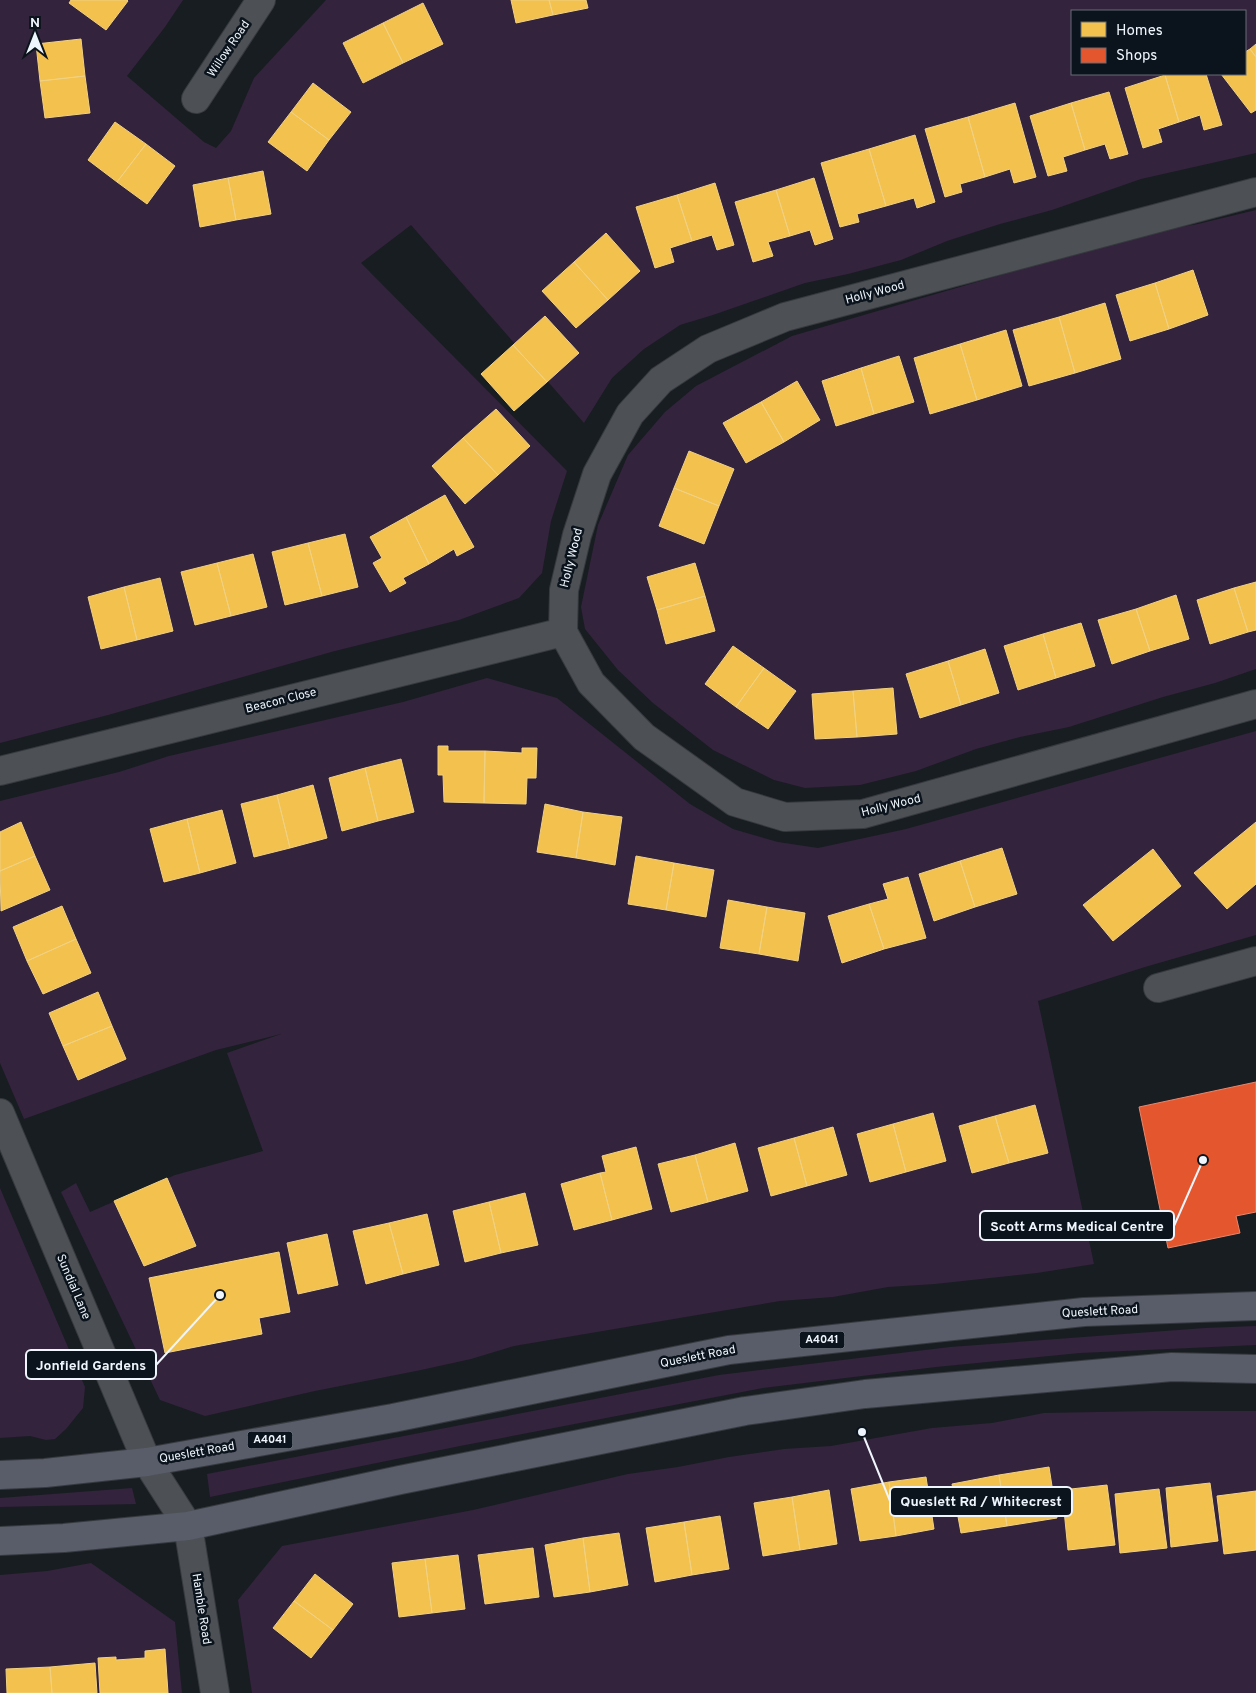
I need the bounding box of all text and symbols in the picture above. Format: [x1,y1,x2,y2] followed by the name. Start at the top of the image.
[10,10,60,60] north arrow
[1071,10,1246,75] legend
[30,15,40,32] text: N
[204,18,254,80] street label: Willow Road
[1116,22,1163,41] text: Homes
[1116,47,1157,66] text: Shops
[844,277,906,309] street label: Holly Wood
[557,527,587,589] street label: Holly Wood
[244,684,318,718] street label: Beacon Close
[860,791,922,821] street label: Holly Wood
[980,1211,1174,1240] callout: Scott Arms Medical Centre
[990,1219,1164,1236] text: Scott Arms Medical Centre
[52,1252,94,1322] street label: Sundial Lane
[1061,1302,1139,1322] street label: Queslett Road
[800,1332,844,1348] road number: A4041
[659,1342,737,1372] street label: Queslett Road
[26,1350,156,1379] callout: Jonfield Gardens
[36,1358,146,1375] text: Jonfield Gardens
[248,1432,292,1448] road number: A4041
[158,1438,236,1468] street label: Queslett Road
[890,1487,1072,1516] callout: Queslett Rd / Whitecrest
[900,1494,1062,1511] text: Queslett Rd / Whitecrest
[187,1572,215,1646] street label: Hamble Road

